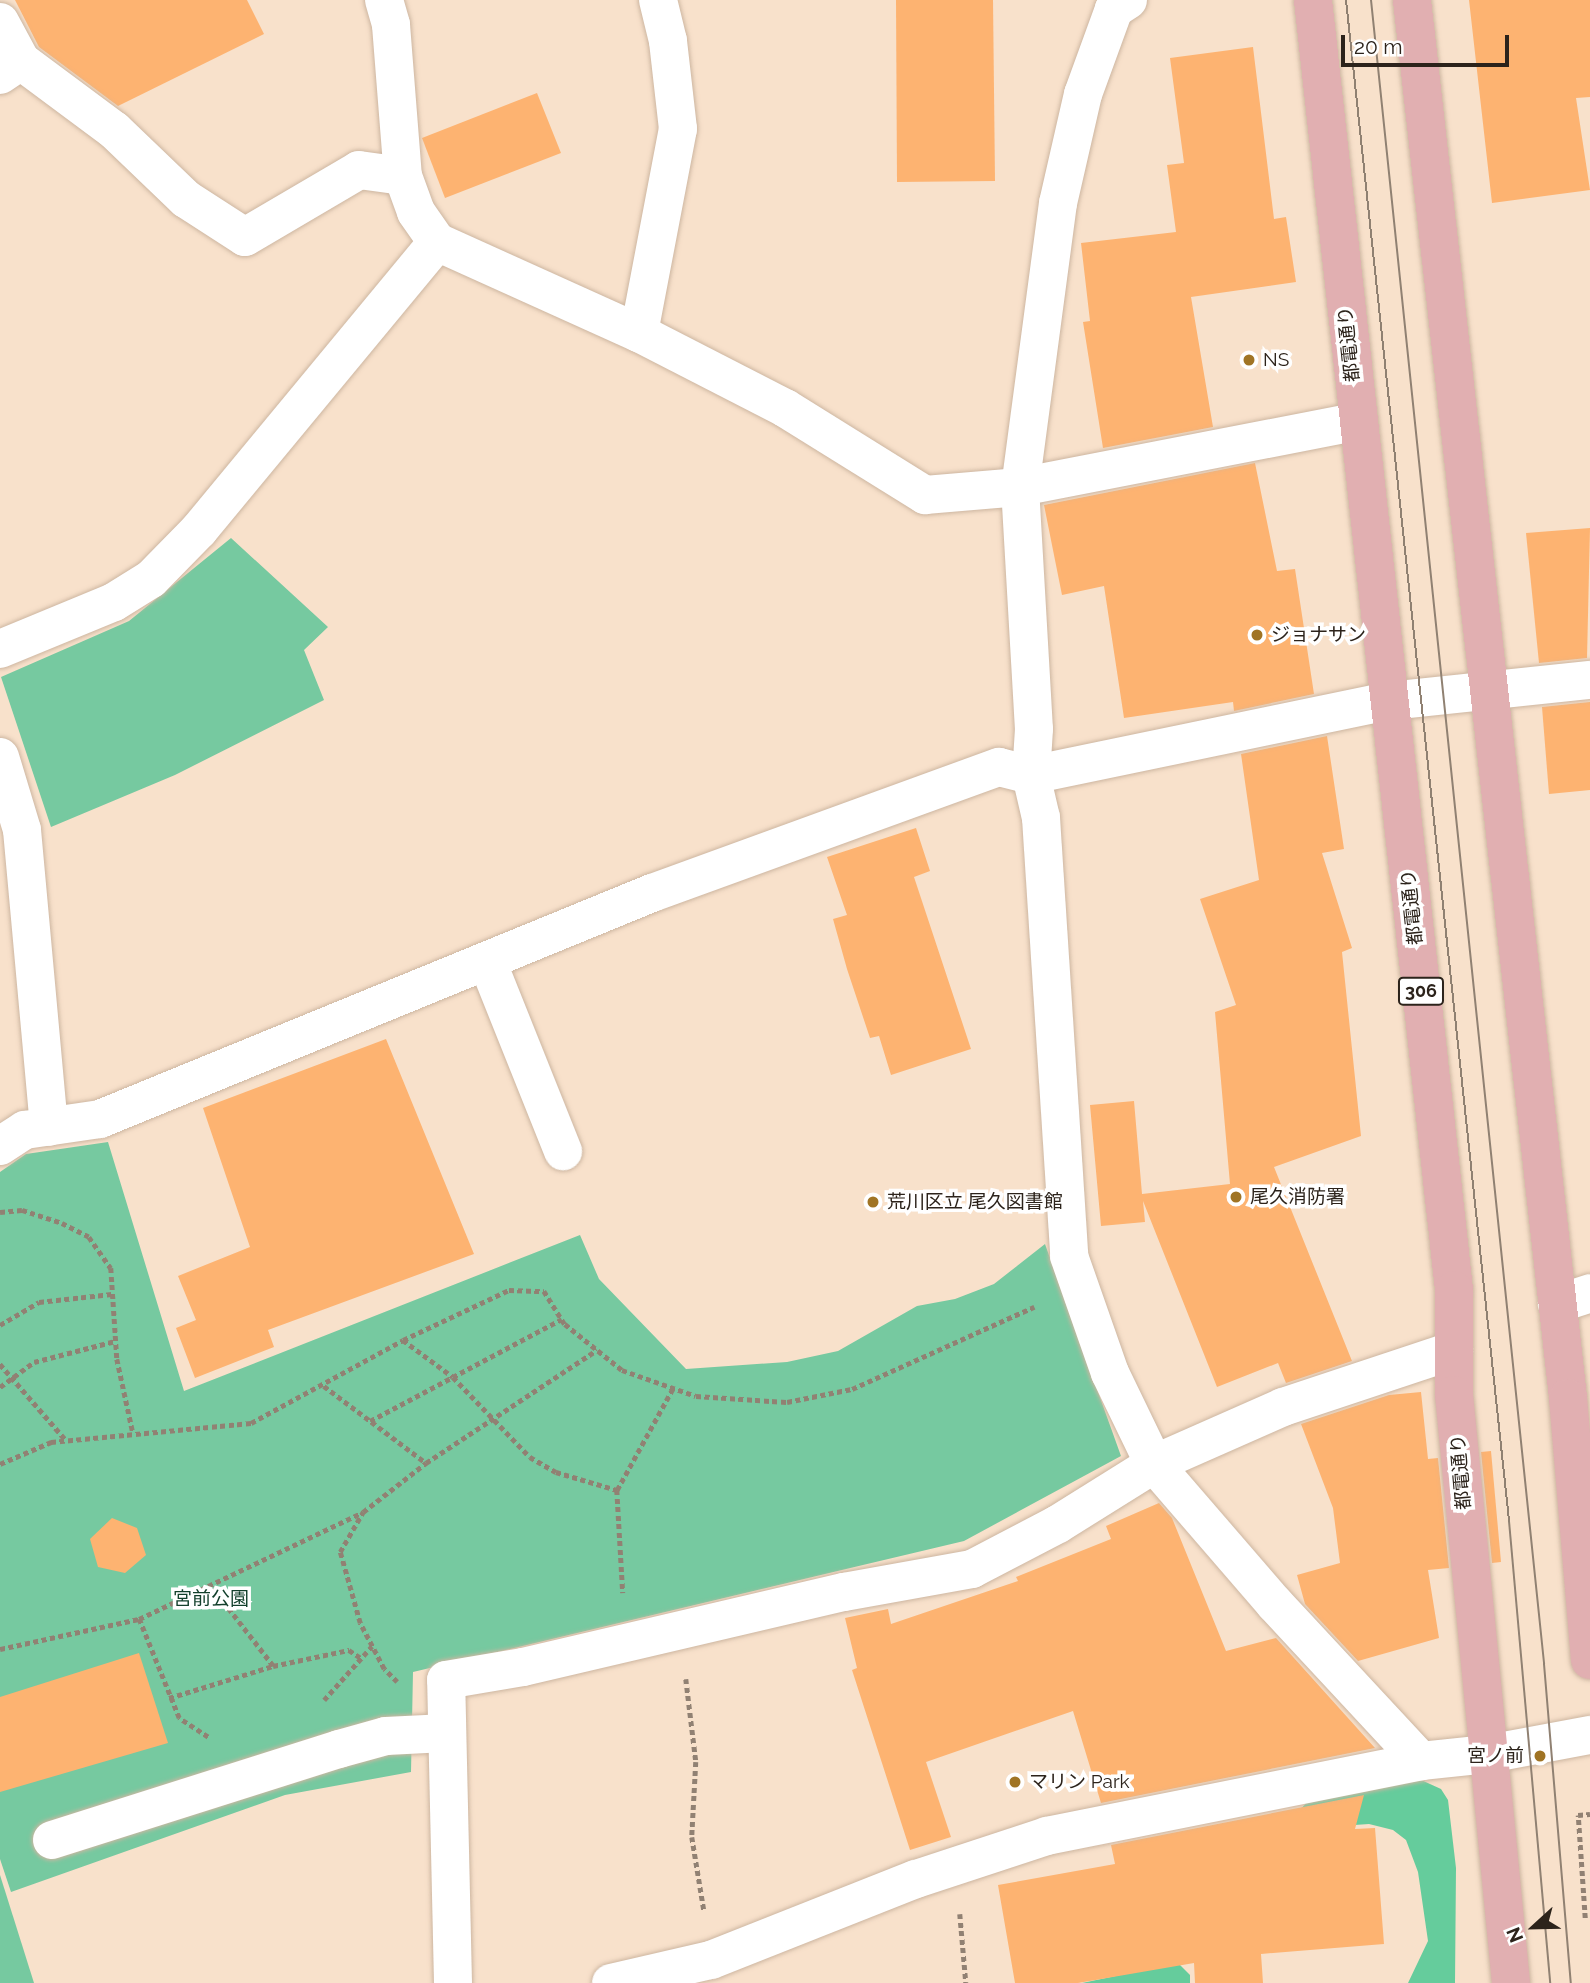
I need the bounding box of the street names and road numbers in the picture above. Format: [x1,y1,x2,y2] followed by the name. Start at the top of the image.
[1334,305,1364,383] street label: 都電通り
[1397,868,1427,946] street label: 都電通り
[1396,976,1446,1006] road number: 306
[1446,1433,1476,1511] street label: 都電通り

